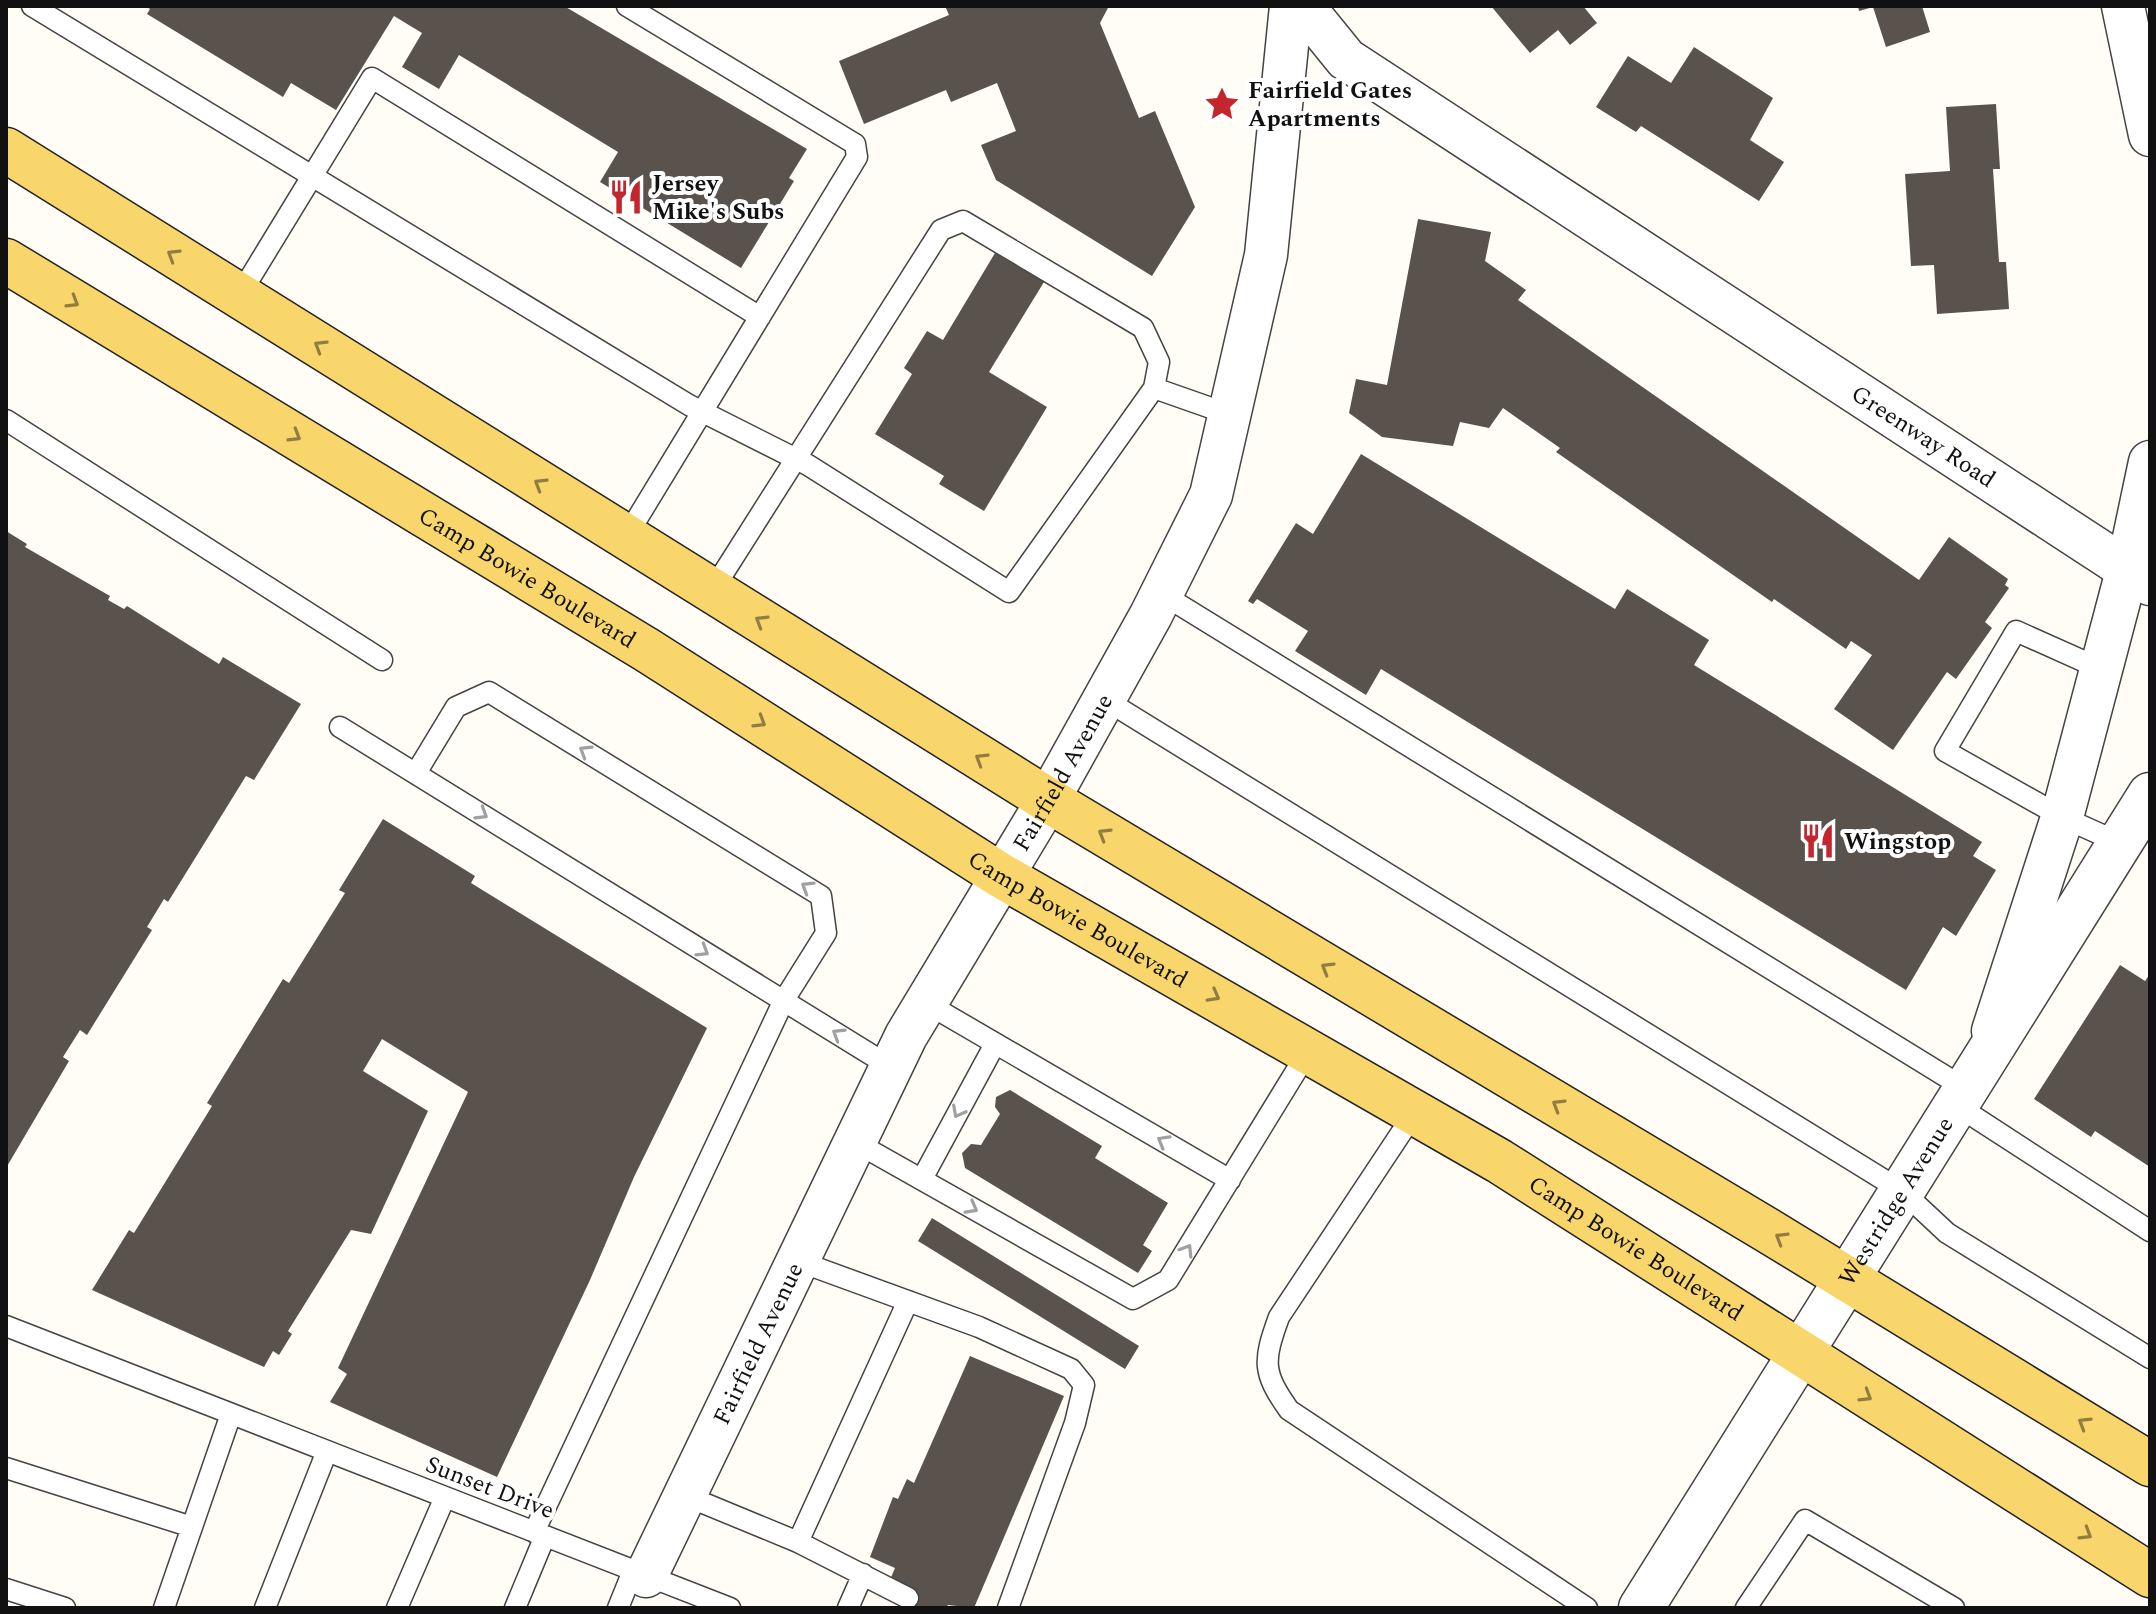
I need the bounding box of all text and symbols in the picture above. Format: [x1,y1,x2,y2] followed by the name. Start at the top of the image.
[1248,73,1412,137] place label: Fairfield Gates Apartments
[1203,85,1241,123] place icon: Fairfield Gates Apartments
[652,166,785,230] place label: Jersey Mike's Subs
[607,178,645,216] restaurant icon: Jersey Mike's Subs
[167,249,182,264] one-way arrow
[64,292,79,307] one-way arrow
[314,341,328,356] one-way arrow
[1844,376,2002,497] street label: Greenway Road
[286,426,301,442] one-way arrow
[534,478,549,493] one-way arrow
[411,498,643,658] street label: Camp Bowie Boulevard
[755,616,770,631] one-way arrow
[1004,687,1123,859] street label: Fairfield Avenue
[751,713,766,728] one-way arrow
[579,745,594,761] one-way arrow
[975,753,990,769] one-way arrow
[473,805,488,820] one-way arrow
[1799,822,1837,860] restaurant icon: Wingstop
[1844,824,1951,860] place label: Wingstop
[1098,828,1113,844] one-way arrow
[960,842,1194,998] street label: Camp Bowie Boulevard
[801,881,816,897] one-way arrow
[694,941,709,956] one-way arrow
[1321,962,1336,977] one-way arrow
[1206,986,1220,1002] one-way arrow
[832,1028,846,1043] one-way arrow
[1552,1099,1567,1115] one-way arrow
[953,1103,968,1118] one-way arrow
[1830,1110,1963,1293] street label: Westridge Avenue
[1157,1135,1172,1151] one-way arrow
[1521,1167,1750,1331] street label: Camp Bowie Boulevard
[964,1198,978,1213] one-way arrow
[1775,1233,1790,1248] one-way arrow
[1177,1244,1192,1259] one-way arrow
[704,1257,813,1431] street label: Fairfield Avenue
[1857,1386,1872,1401] one-way arrow
[2078,1418,2092,1433] one-way arrow
[420,1447,559,1529] street label: Sunset Drive
[2077,1525,2092,1540] one-way arrow

